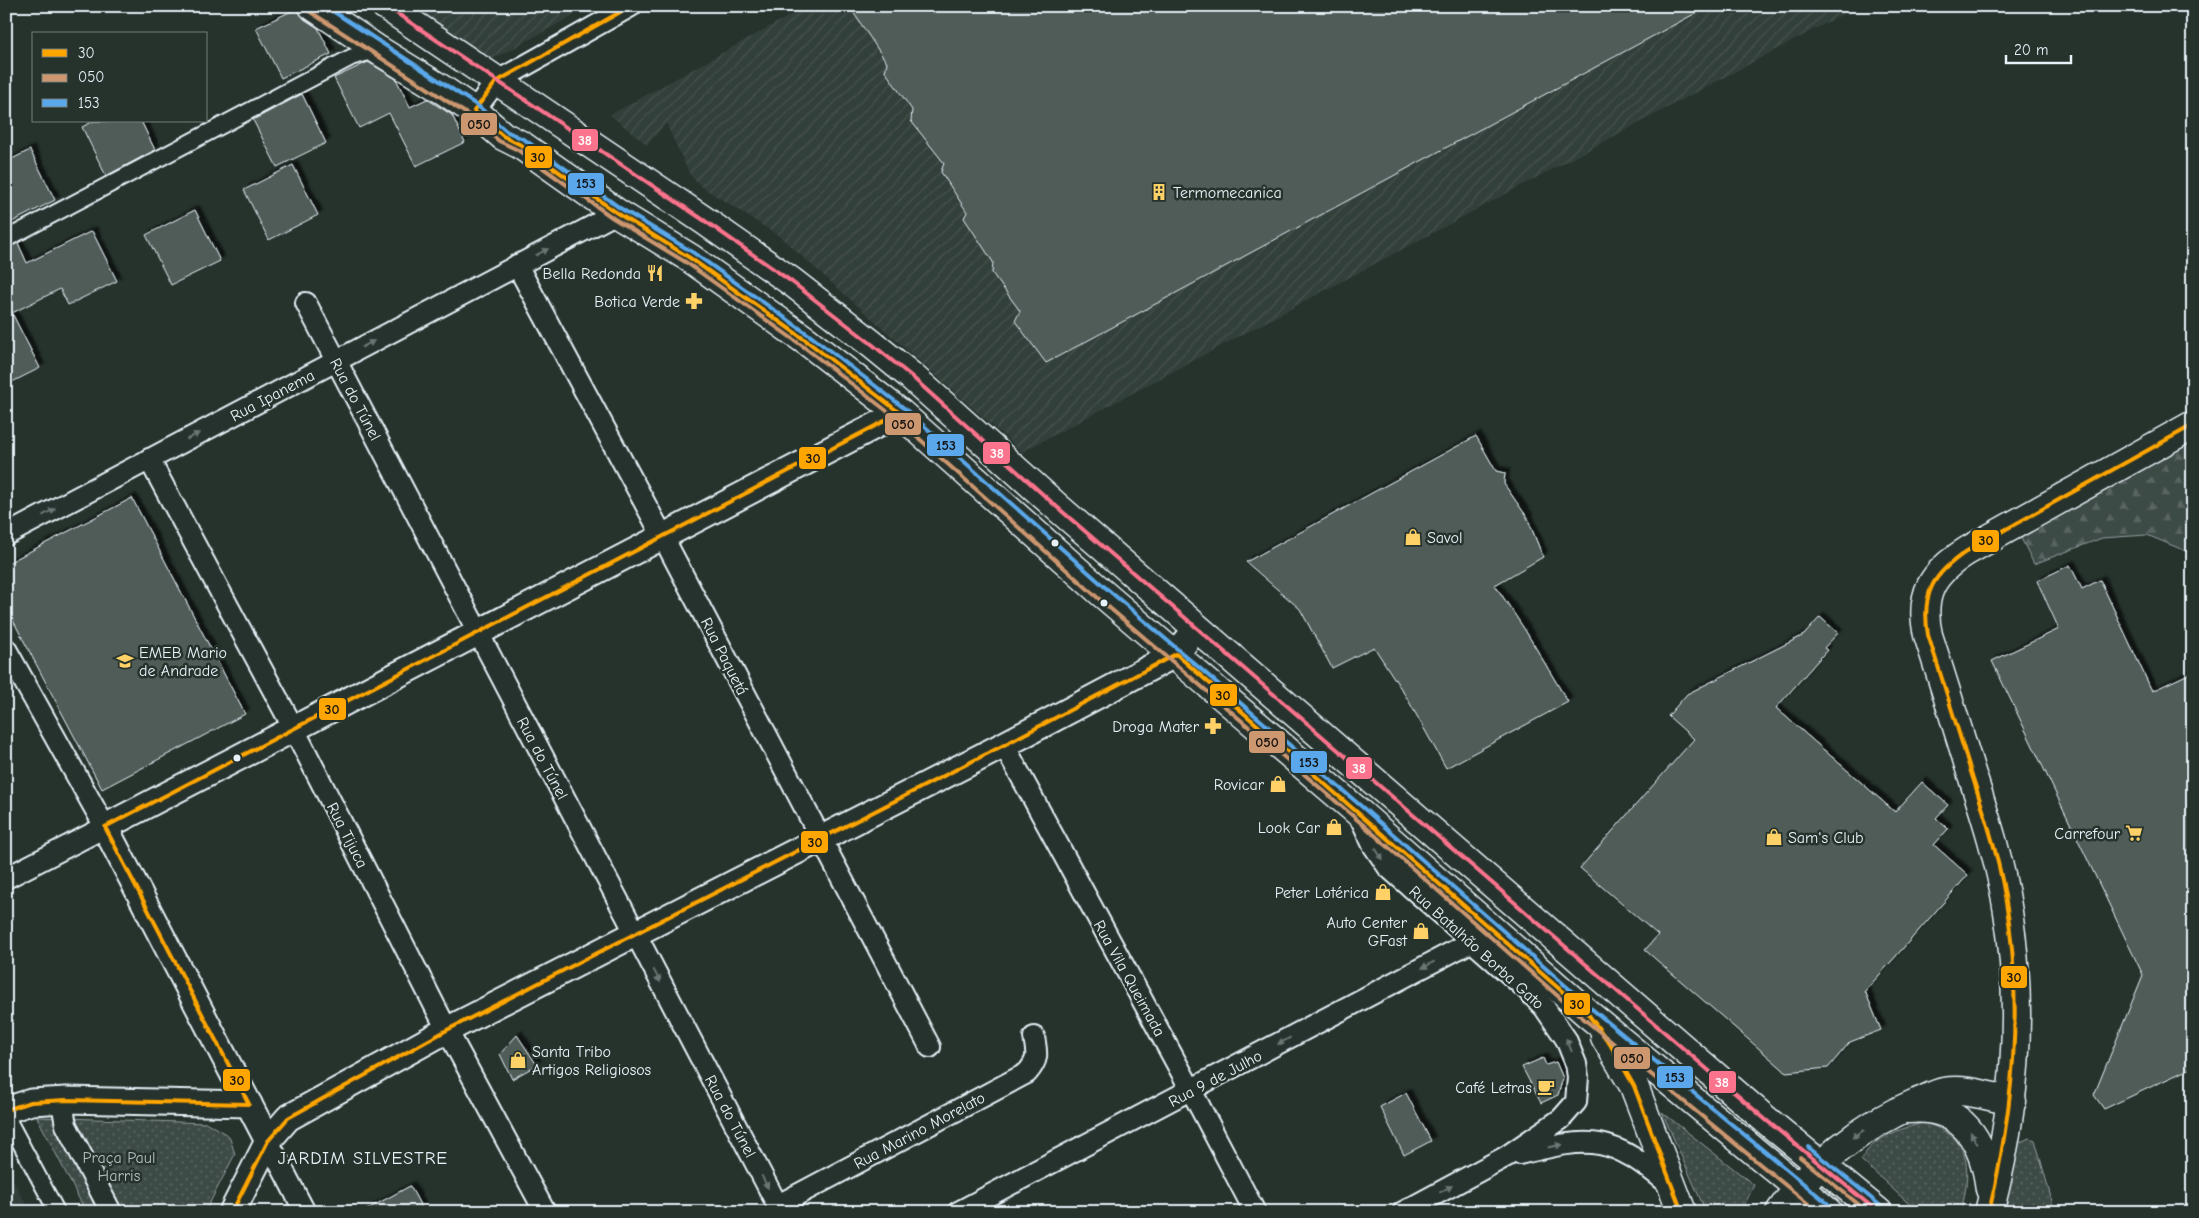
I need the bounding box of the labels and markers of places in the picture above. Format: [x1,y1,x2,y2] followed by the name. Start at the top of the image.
[1149,182,1169,202] building icon: Termomecanica
[1173,184,1282,202] place label: Termomecanica
[645,263,665,283] restaurant icon: Bella Redonda
[543,265,641,283] place label: Bella Redonda
[684,291,704,311] pharmacy icon: Botica Verde
[594,293,680,311] place label: Botica Verde
[1403,527,1423,547] shop icon: Savol
[1427,529,1462,547] place label: Savol
[1050,538,1060,548] unlabelled marker
[1099,598,1109,608] unlabelled marker
[139,644,227,680] place label: EMEB Mario de Andrade
[115,651,135,671] school or university icon: EMEB Mario de Andrade
[1203,716,1223,736] pharmacy icon: Droga Mater
[1112,718,1200,736] place label: Droga Mater
[232,753,242,763] unlabelled marker
[1268,774,1288,794] shop icon: Rovicar
[1214,776,1265,794] place label: Rovicar
[1324,817,1344,837] shop icon: Look Car
[1258,819,1321,837] place label: Look Car
[2124,823,2144,843] supermarket icon: Carrefour
[2054,825,2121,843] place label: Carrefour
[1764,827,1784,847] shop icon: Sam's Club
[1788,829,1864,847] place label: Sam's Club
[1373,882,1393,902] shop icon: Peter Lotérica
[1275,884,1369,902] place label: Peter Lotérica
[1326,914,1408,950] place label: Auto Center GFast
[1411,921,1431,941] shop icon: Auto Center GFast
[532,1043,652,1079] place label: Santa Tribo Artigos Religiosos
[508,1050,528,1070] shop icon: Santa Tribo Artigos Religiosos
[1536,1077,1556,1097] cafe icon: Café Letras
[1455,1079,1532,1097] place label: Café Letras

